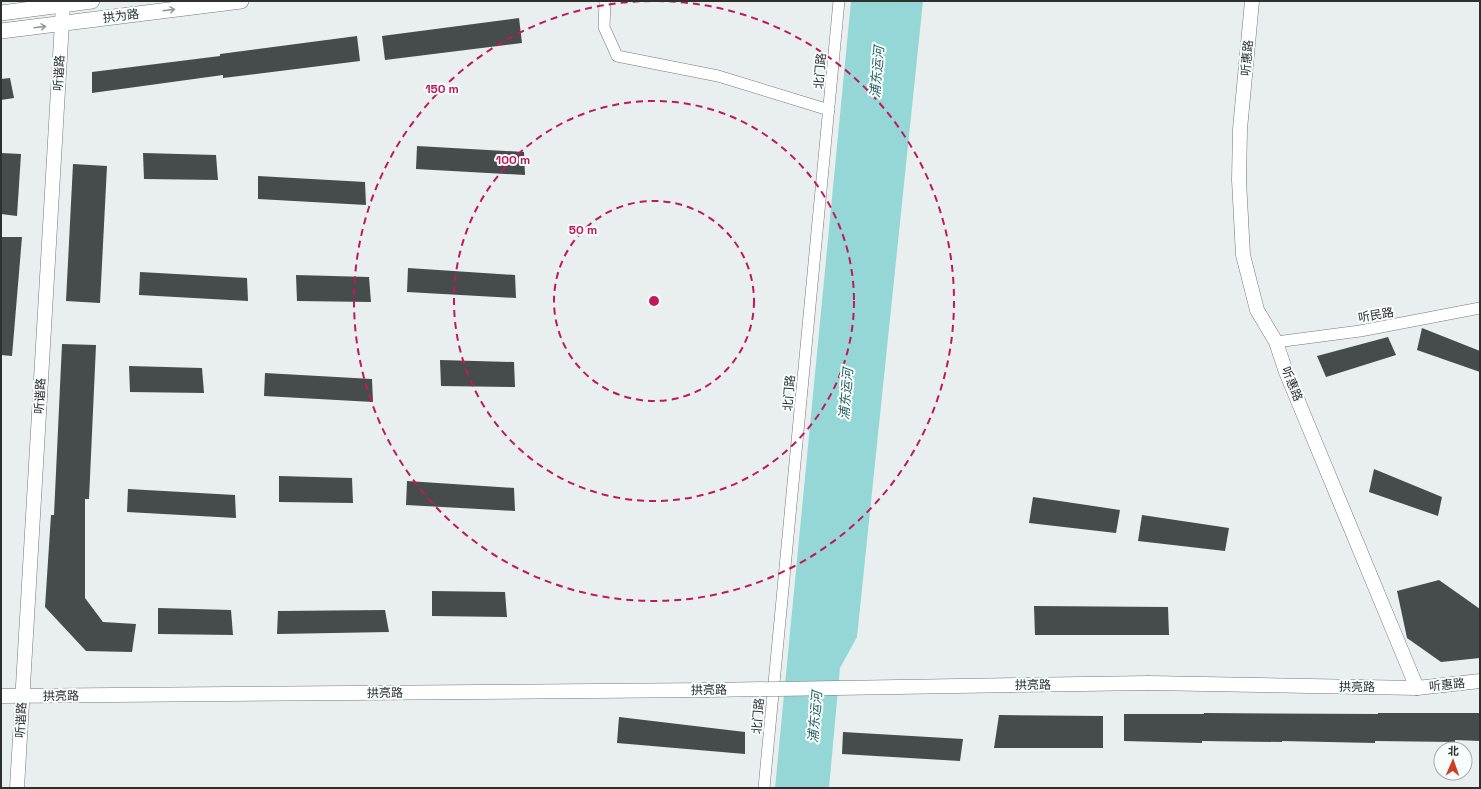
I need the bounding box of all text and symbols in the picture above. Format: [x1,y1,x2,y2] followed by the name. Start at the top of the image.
[102,6,140,26] street label: 拱为路
[162,6,175,14] one-way arrow
[33,23,46,31] one-way arrow
[1237,39,1257,77] street label: 听惠路
[866,42,888,99] water label: 浦东运河
[810,52,830,90] street label: 北门路
[50,55,68,91] street label: 听谐路
[425,81,459,97] text: 150 m
[496,152,530,168] text: 100 m
[569,222,597,238] text: 50 m
[647,294,661,308] centre of rings
[1357,304,1395,326] street label: 听民路
[835,364,857,421] water label: 浦东运河
[1278,364,1306,404] street label: 听惠路
[779,374,799,412] street label: 北门路
[31,378,49,414] street label: 听谐路
[1428,675,1466,695] street label: 听惠路
[1015,677,1051,693] street label: 拱亮路
[1339,679,1375,695] street label: 拱亮路
[691,682,727,698] street label: 拱亮路
[367,685,403,701] street label: 拱亮路
[804,687,826,744] water label: 浦东运河
[43,688,79,704] street label: 拱亮路
[748,697,768,735] street label: 北门路
[12,702,30,738] street label: 听谐路
[1433,741,1473,781] north arrow
[1448,744,1459,758] text: 北

